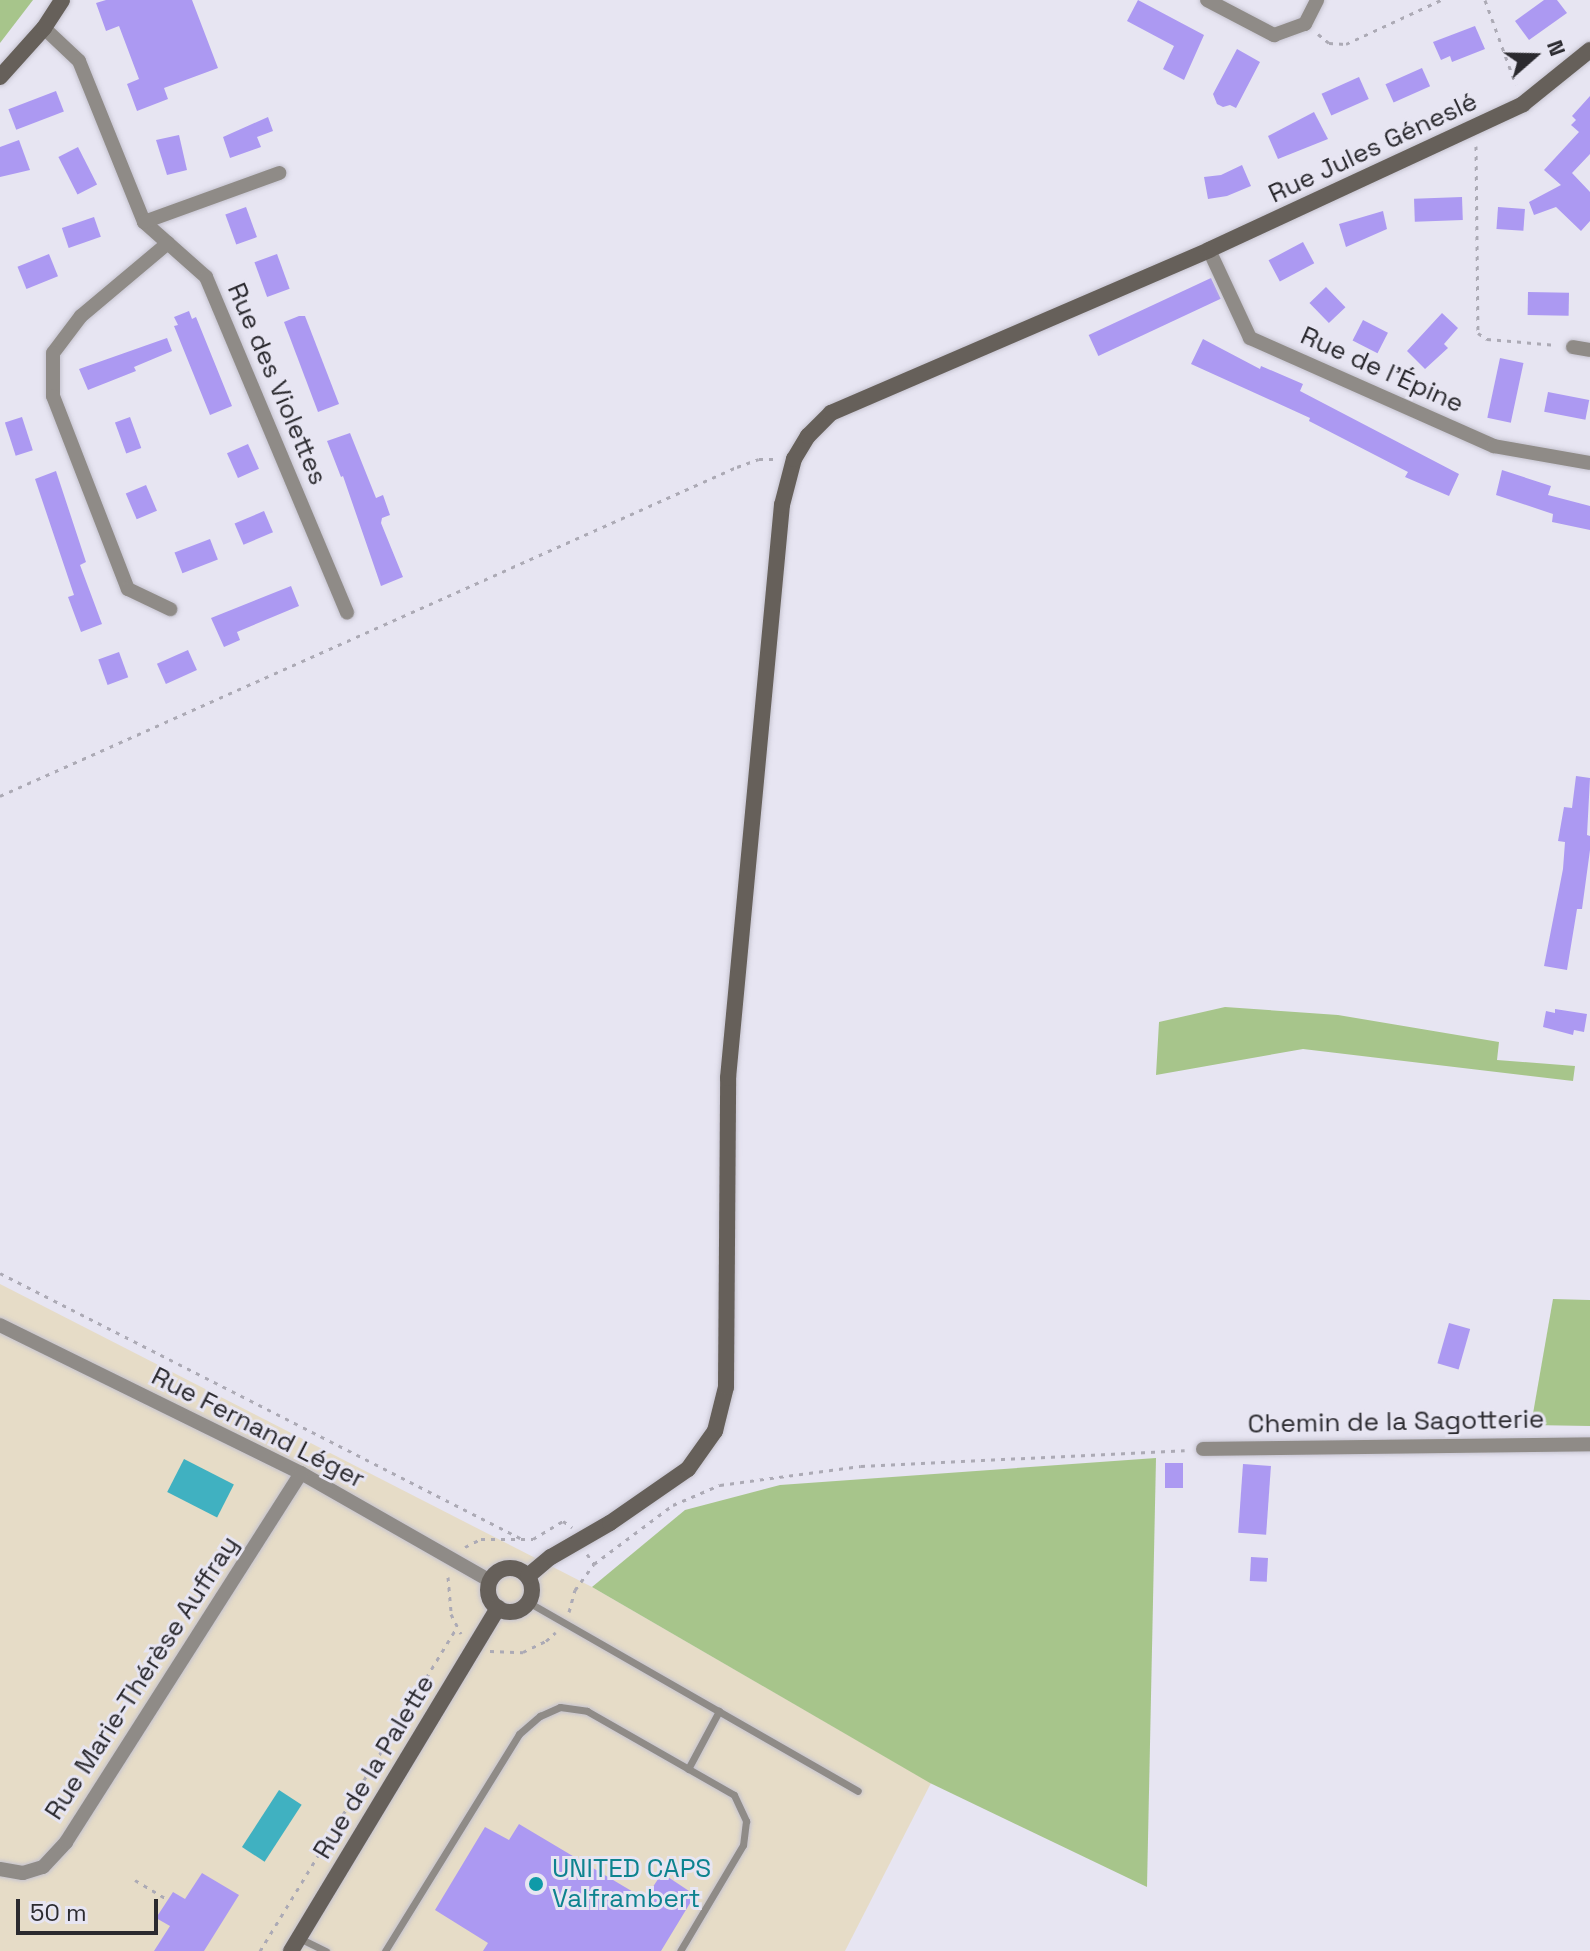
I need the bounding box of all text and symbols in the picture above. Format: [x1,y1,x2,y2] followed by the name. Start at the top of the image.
[1494,16,1574,96] north arrow
[1541,36,1572,60] text: N
[1264,86,1482,210] street label: Rue Jules Géneslé
[220,278,334,490] street label: Rue des Violettes
[1296,320,1468,420] street label: Rue de l'Épine
[146,1361,370,1495] street label: Rue Fernand Léger
[1247,1404,1545,1440] street label: Chemin de la Sagotterie
[38,1530,246,1826] street label: Rue Marie-Thérèse Auffray
[307,1669,441,1865] street label: Rue de la Palette
[552,1853,711,1914] place label: UNITED CAPS Valframbert
[527,1875,545,1893] marker: UNITED CAPS Valframbert
[20,1883,162,1933] scale bar
[30,1897,87,1928] text: 50 m

